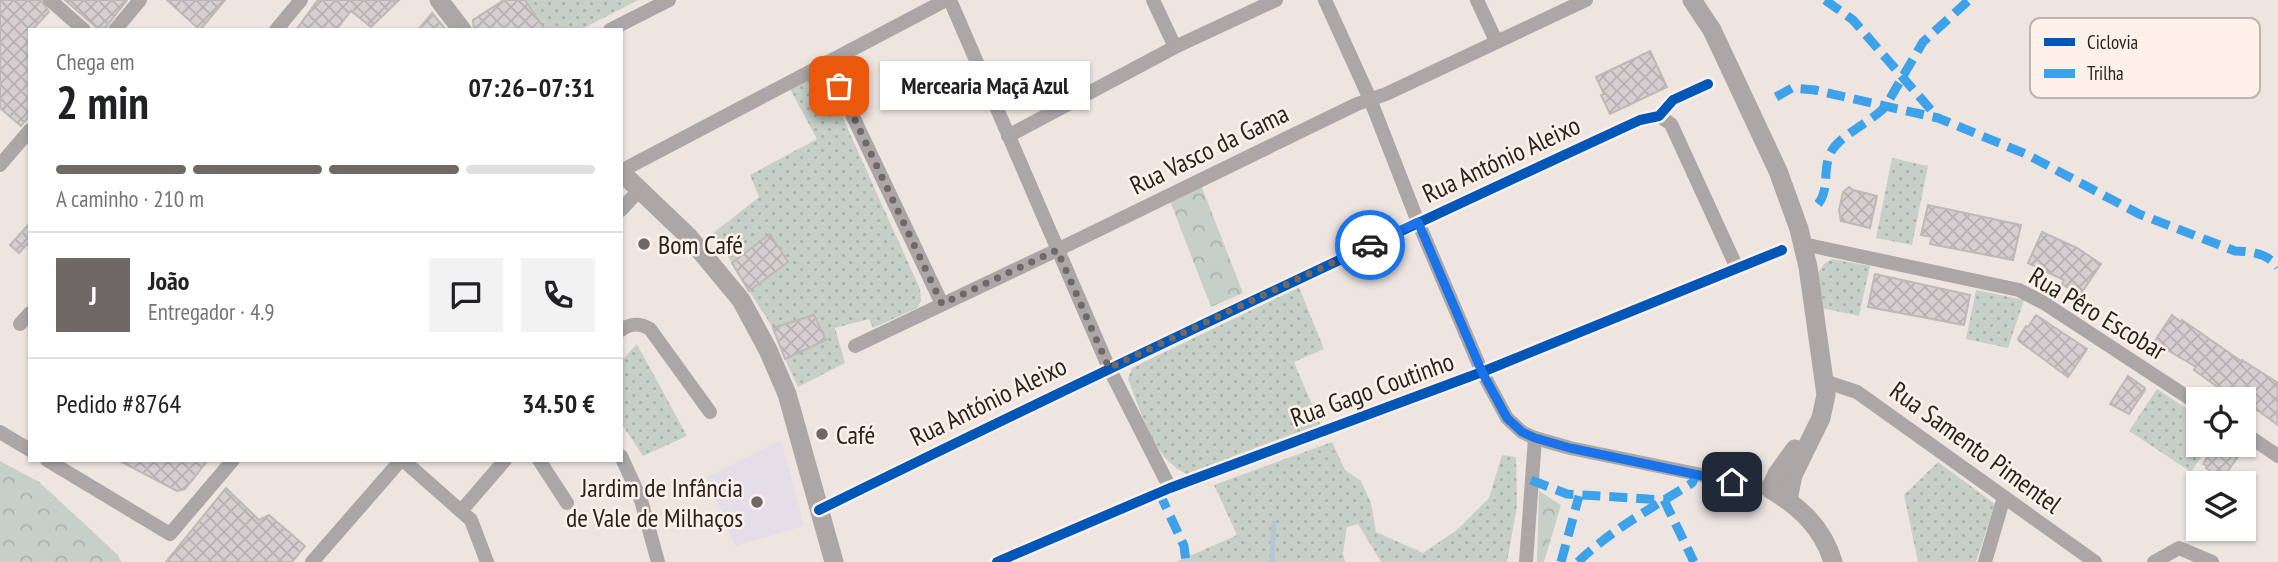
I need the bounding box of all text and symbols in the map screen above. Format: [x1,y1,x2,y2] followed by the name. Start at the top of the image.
[2030,18,2260,98] legend
[2087,30,2138,54] text: Ciclovia
[56,47,134,76] text: Chega em
[809,56,869,116] pin
[2087,61,2124,85] text: Trilha
[881,62,1091,110] callout: Mercearia Maçã Azul
[820,67,858,105] icon: bag
[468,71,595,104] text: 07:26–07:31
[901,71,1069,100] text: Mercearia Maçã Azul
[56,72,149,132] text: 2 min
[1124,96,1294,202] street label: Rua Vasco da Gama
[1417,108,1585,210] street label: Rua António Aleixo
[56,184,204,213] text: A caminho · 210 m
[1335,210,1405,280] courier
[1351,226,1389,264] icon: car
[658,228,743,261] place label: Bom Café
[636,236,652,252] marker: Bom Café
[429,258,503,332] button: chat
[521,258,595,332] button: phone
[2023,259,2173,367] street label: Rua Pêro Escobar
[148,264,189,297] text: João
[89,279,97,312] text: J
[148,297,275,326] text: Entregador · 4.9
[1286,344,1458,434] street label: Rua Gago Coutinho
[904,349,1072,453] street label: Rua António Aleixo
[1884,374,2068,520] street label: Rua Samento Pimentel
[56,387,181,420] text: Pedido #8764
[522,387,595,420] text: 34.50 €
[2186,387,2256,541] map controls
[2186,387,2256,457] button: locate
[836,418,875,451] place label: Café
[814,426,830,442] marker: Café
[1702,452,1762,512] pin
[1713,463,1751,501] icon: home
[566,471,743,534] place label: Jardim de Infância de Vale de Milhaços
[2186,471,2256,541] button: layers
[749,494,765,510] marker: Jardim de Infância de Vale de Milhaços

